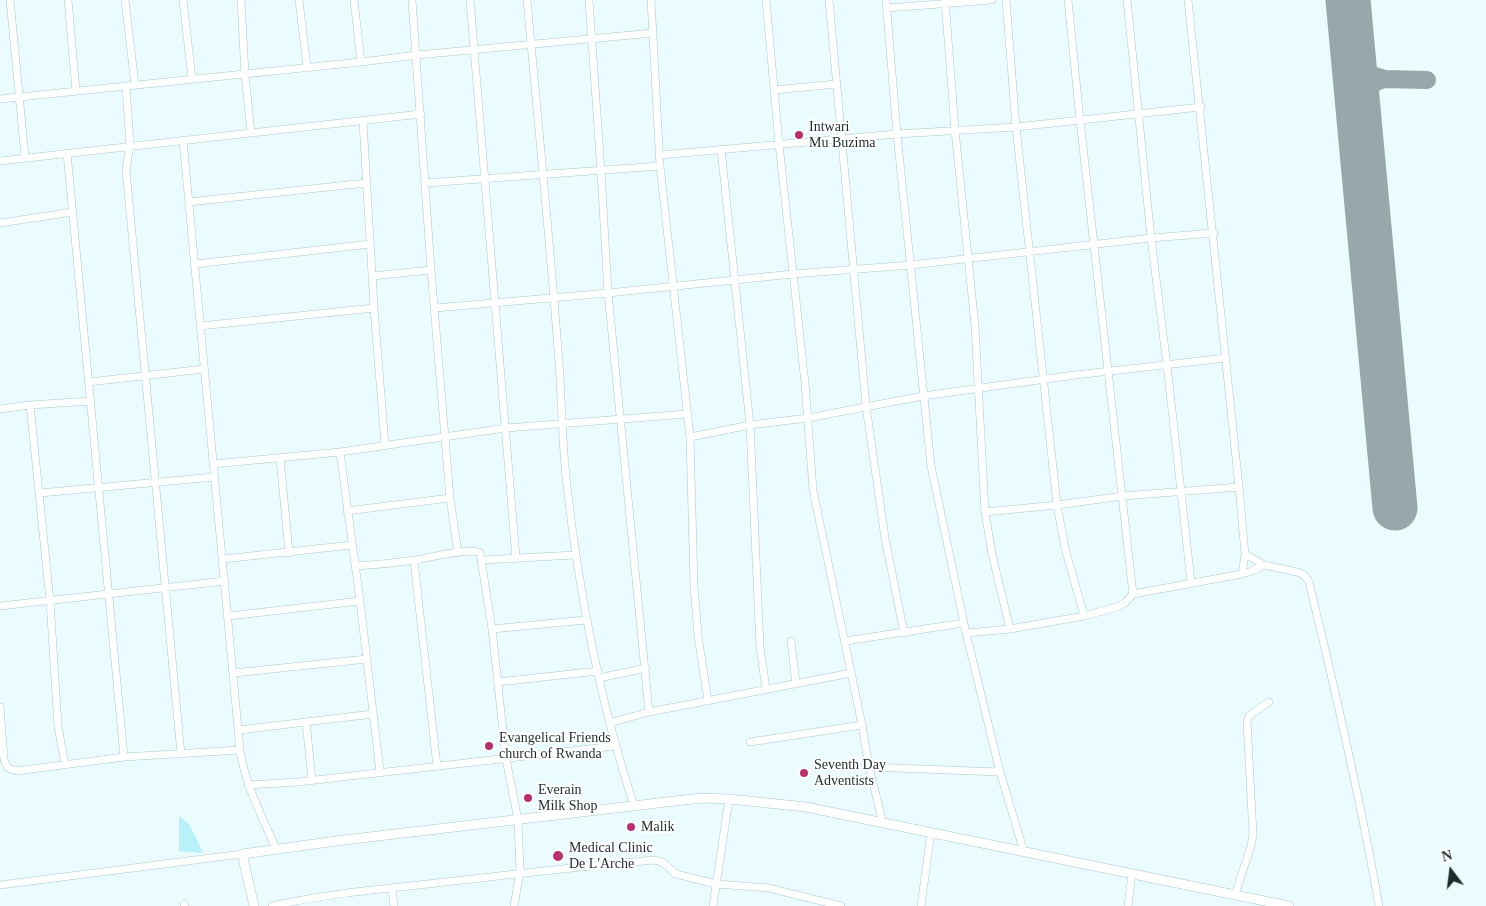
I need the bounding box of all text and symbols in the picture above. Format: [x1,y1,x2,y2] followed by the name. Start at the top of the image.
[809,119,875,152] place label: Intwari Mu Buzima
[793,129,805,141] marker: Intwari Mu Buzima
[499,730,611,762] place label: Evangelical Friends church of Rwanda
[483,740,495,752] marker: Evangelical Friends church of Rwanda
[814,757,886,790] place label: Seventh Day Adventists
[798,767,810,779] marker: Seventh Day Adventists
[538,782,598,814] place label: Everain Milk Shop
[522,792,534,804] marker: Everain Milk Shop
[641,819,674,835] place label: Malik
[625,821,637,833] marker: Malik
[569,840,653,872] place label: Medical Clinic De L'Arche
[1426,846,1476,896] north arrow
[1440,847,1454,865] text: N
[551,849,565,863] marker: Medical Clinic De L'Arche

